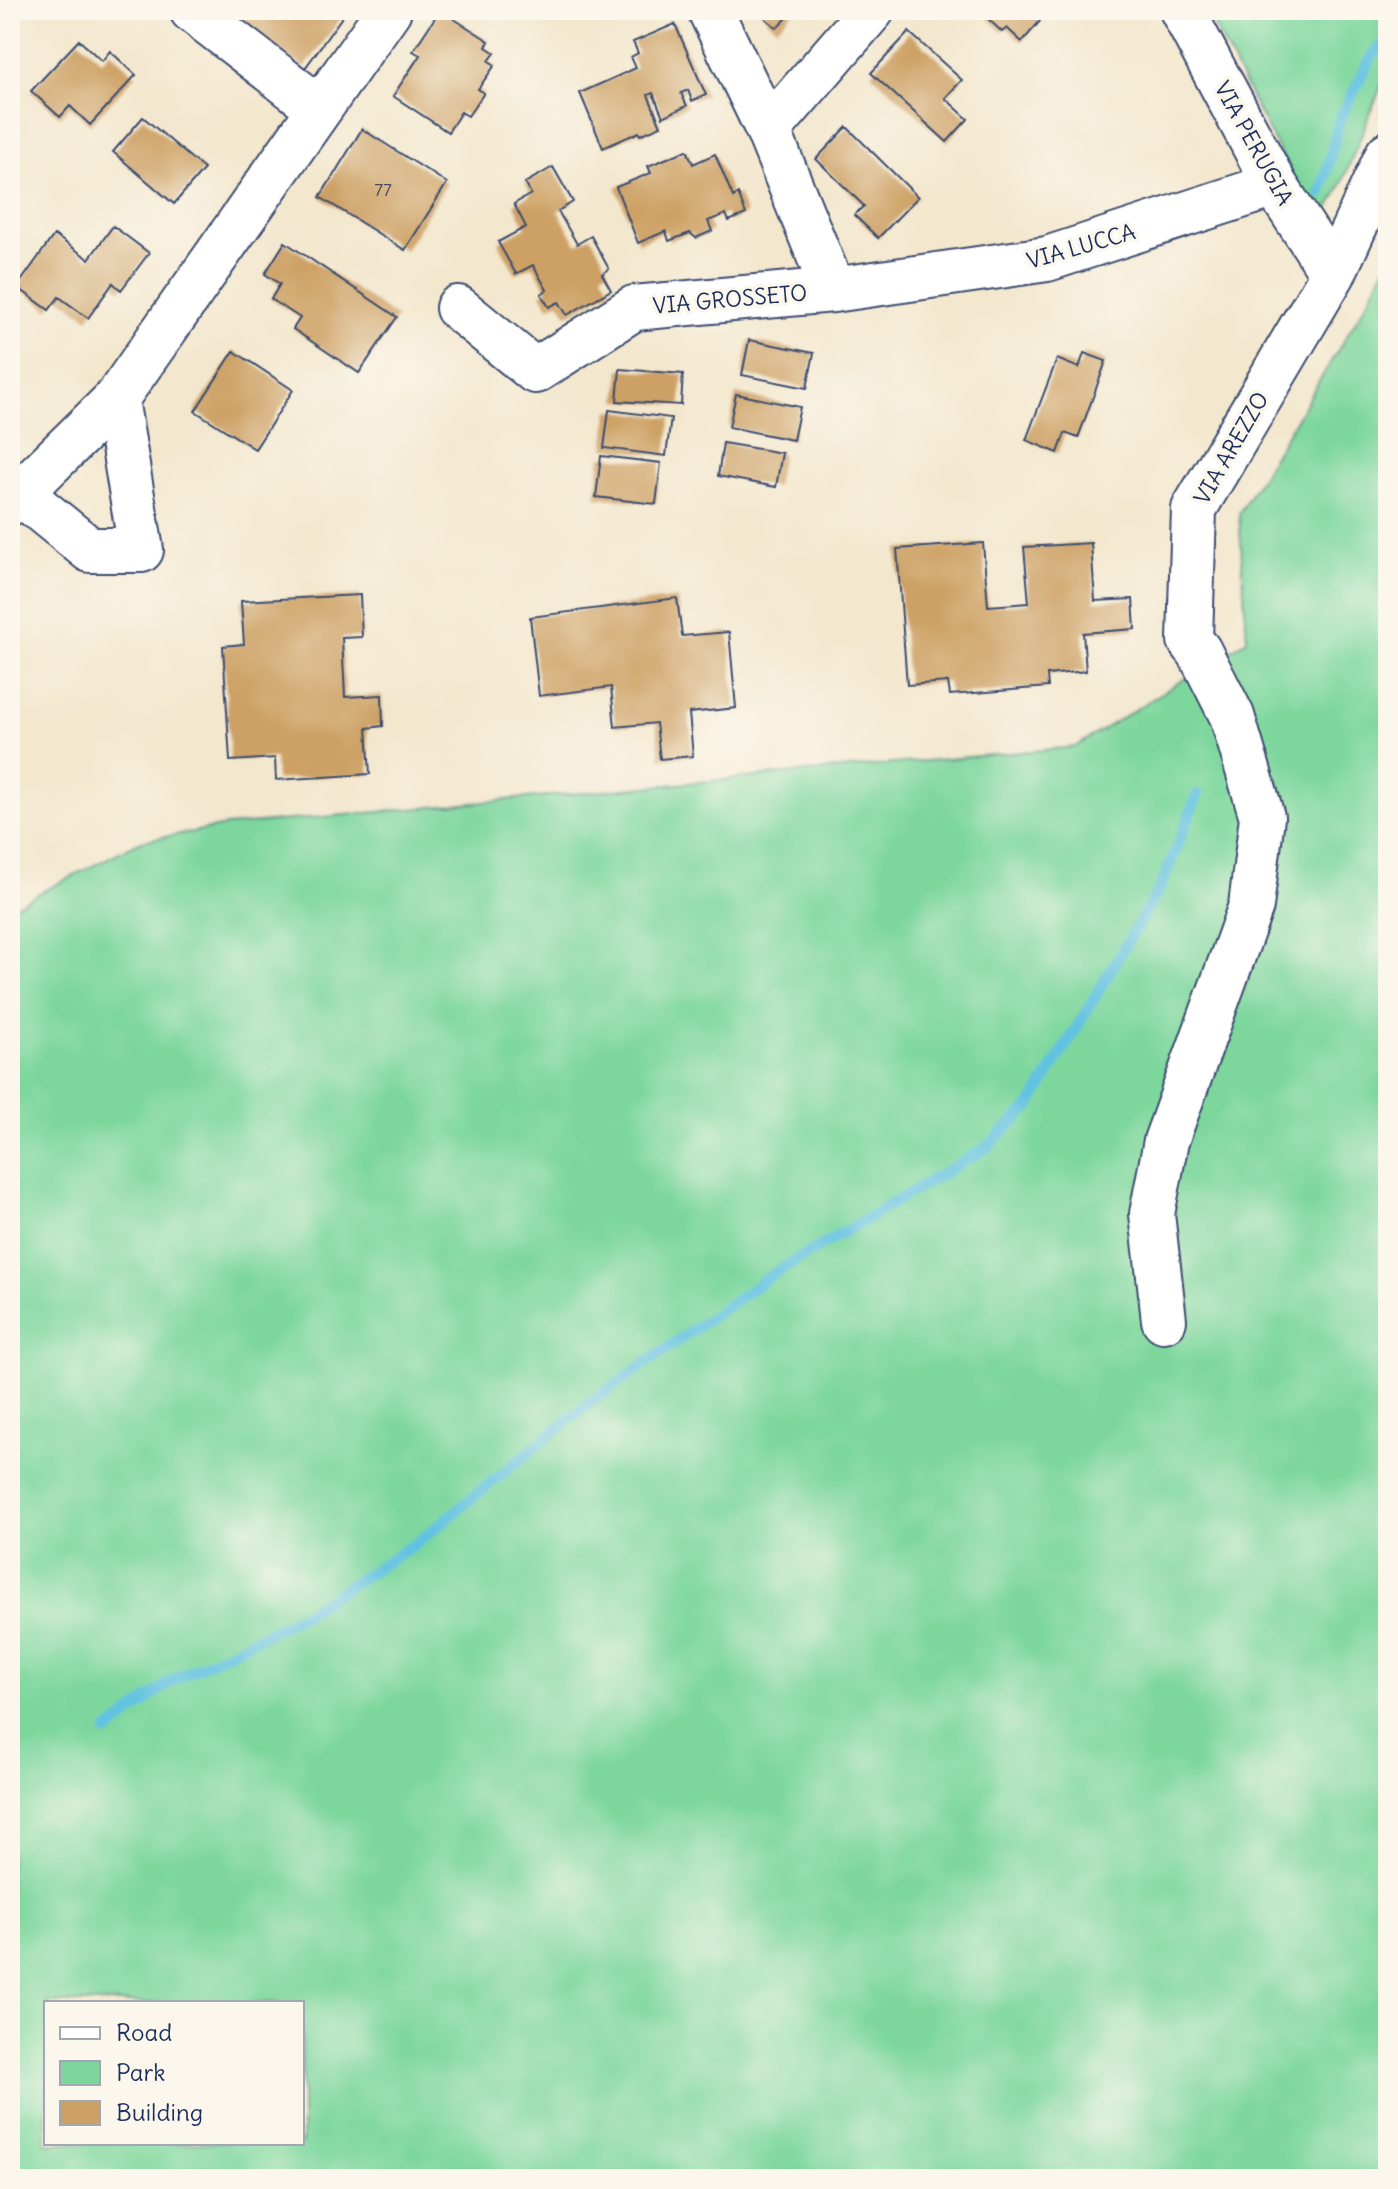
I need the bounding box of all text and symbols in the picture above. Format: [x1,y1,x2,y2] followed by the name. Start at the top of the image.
[1208,76,1300,210] street label: VIA PERUGIA
[374,178,392,201] house number: 77
[1023,217,1139,275] street label: VIA LUCCA
[652,278,808,320] street label: VIA GROSSETO
[1188,387,1274,509] street label: VIA AREZZO
[44,2001,304,2145] legend
[116,2017,172,2047] text: Road
[116,2057,166,2087] text: Park
[116,2097,203,2127] text: Building

